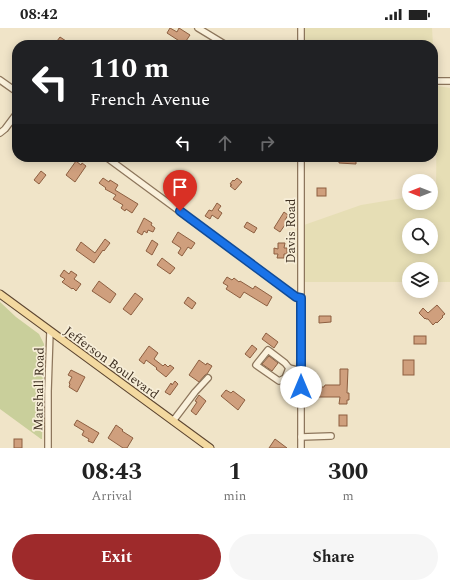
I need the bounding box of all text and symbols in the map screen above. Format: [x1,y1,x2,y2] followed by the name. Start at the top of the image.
[20,3,58,26] text: 08:42
[90,47,169,90] text: 110 m
[24,56,76,108] icon: left
[90,86,210,113] text: French Avenue
[172,132,194,154] icon: left
[214,132,236,154] icon: ahead
[256,132,278,154] icon: right
[163,170,197,211] pin
[402,174,438,210] north arrow
[402,174,438,298] map controls
[169,176,191,198] icon: arrive
[281,199,301,263] street label: Davis Road
[402,218,438,254] button: search
[402,262,438,298] button: layers
[60,321,163,404] street label: Jefferson Boulevard
[28,347,50,431] street label: Marshall Road
[280,366,322,408] position arrow
[82,454,142,490] text: 08:43
[228,454,242,490] text: 1
[328,454,368,490] text: 300
[92,486,132,506] text: Arrival
[224,486,246,506] text: min
[343,486,354,506] text: m
[12,534,221,580] button: Exit
[229,534,438,580] button: Share

